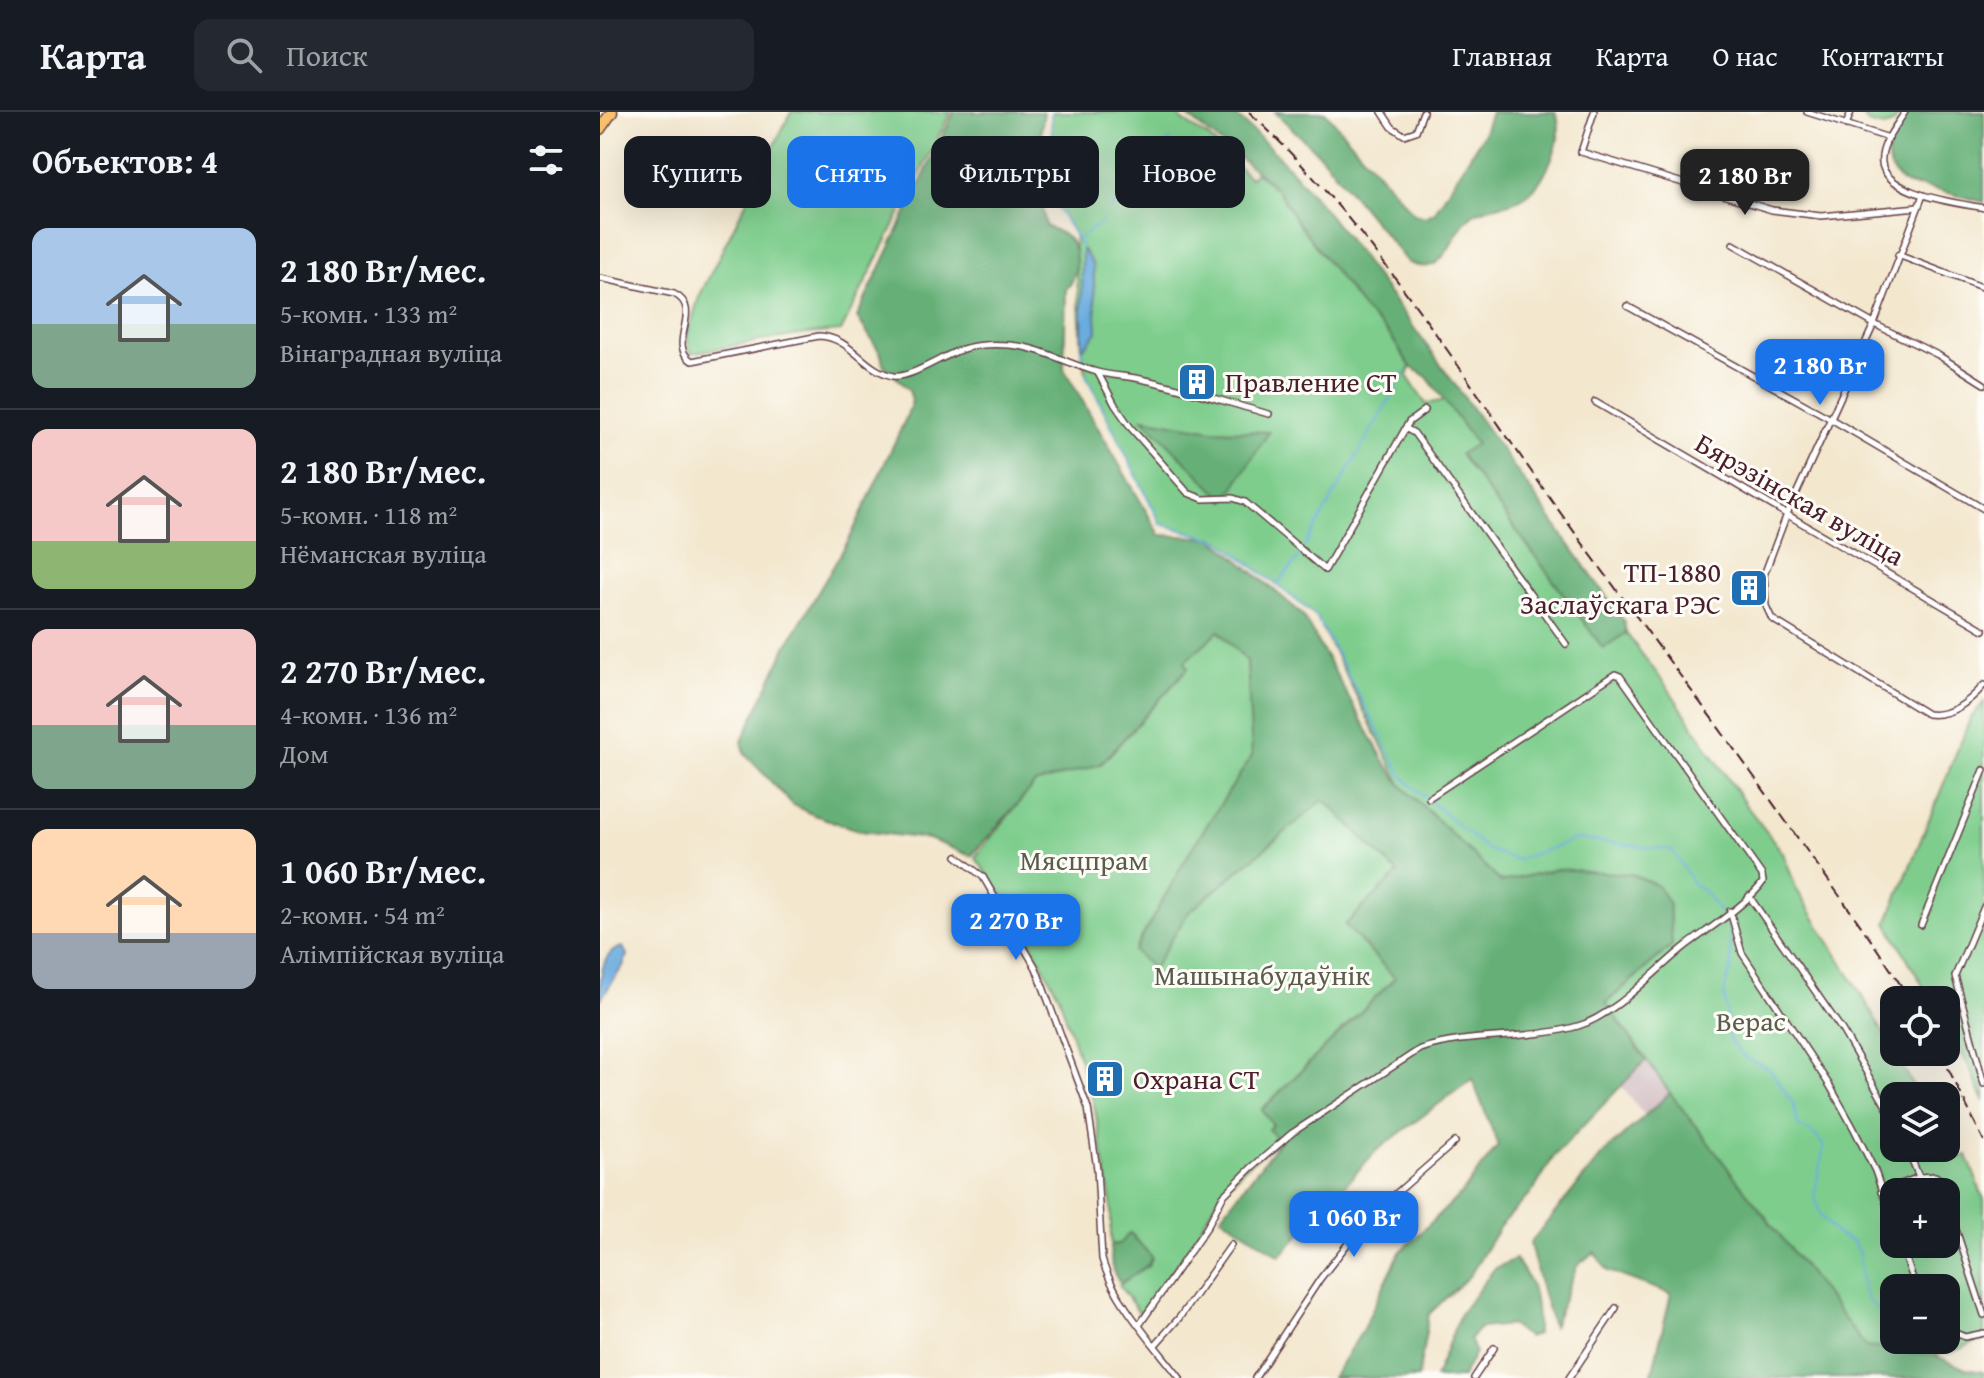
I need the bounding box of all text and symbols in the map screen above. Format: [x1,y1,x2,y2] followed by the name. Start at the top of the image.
[194,19,754,91] search box
[40,27,146,83] text: Карта
[222,33,266,77] icon: search
[286,33,368,77] text: Поиск
[1452,35,1552,76] text: Главная
[1596,35,1668,76] text: Карта
[1712,35,1778,76] text: О нас
[1822,35,1944,76] text: Контакты
[32,136,218,185] text: Объектов: 4
[624,136,771,208] chip: Купить
[787,136,915,208] chip: Снять
[931,136,1099,208] chip: Фильтры
[1115,136,1245,208] chip: Новое
[524,138,568,182] icon: filters
[1662,149,1828,217] pin: 2 180 Br
[1698,155,1792,194] text: 2 180 Br
[280,245,486,294] text: 2 180 Br/мес.
[96,260,192,356] icon: home
[280,294,457,333] text: 5-комн. · 133 m²
[280,333,502,372] text: Вінаградная вуліца
[1737,339,1903,407] pin: 2 180 Br
[1773,345,1867,384] text: 2 180 Br
[1176,361,1218,403] building icon: Правление СТ
[1225,361,1397,402] place label: Правление СТ
[1688,422,1913,576] street label: Бярэзінская вуліца
[280,446,486,495] text: 2 180 Br/мес.
[96,461,192,557] icon: home
[280,495,457,534] text: 5-комн. · 118 m²
[280,534,487,573] text: Нёманская вуліца
[1520,551,1721,624] place label: ТП-1880 Заслаўскага РЭС
[1728,567,1770,609] building icon: ТП-1880 Заслаўскага РЭС
[280,646,486,695] text: 2 270 Br/мес.
[96,661,192,757] icon: home
[280,695,457,734] text: 4-комн. · 136 m²
[280,734,328,773] text: Дом
[1020,839,1148,880] park label: Мясцпрам
[280,846,486,895] text: 1 060 Br/мес.
[96,861,192,957] icon: home
[933,894,1099,962] pin: 2 270 Br
[280,895,445,934] text: 2-комн. · 54 m²
[969,900,1063,939] text: 2 270 Br
[280,934,504,973] text: Алімпійская вуліца
[1154,954,1370,995] park label: Машынабудаўнік
[1880,986,1960,1354] map controls
[1880,986,1960,1066] button: locate
[1716,1000,1786,1041] park label: Верас
[1084,1058,1126,1100] building icon: Охрана СТ
[1133,1058,1260,1099] place label: Охрана СТ
[1880,1082,1960,1162] button: layers
[1880,1178,1960,1258] button: +
[1271,1191,1437,1259] pin: 1 060 Br
[1307,1197,1401,1236] text: 1 060 Br
[1880,1274,1960,1354] button: −

